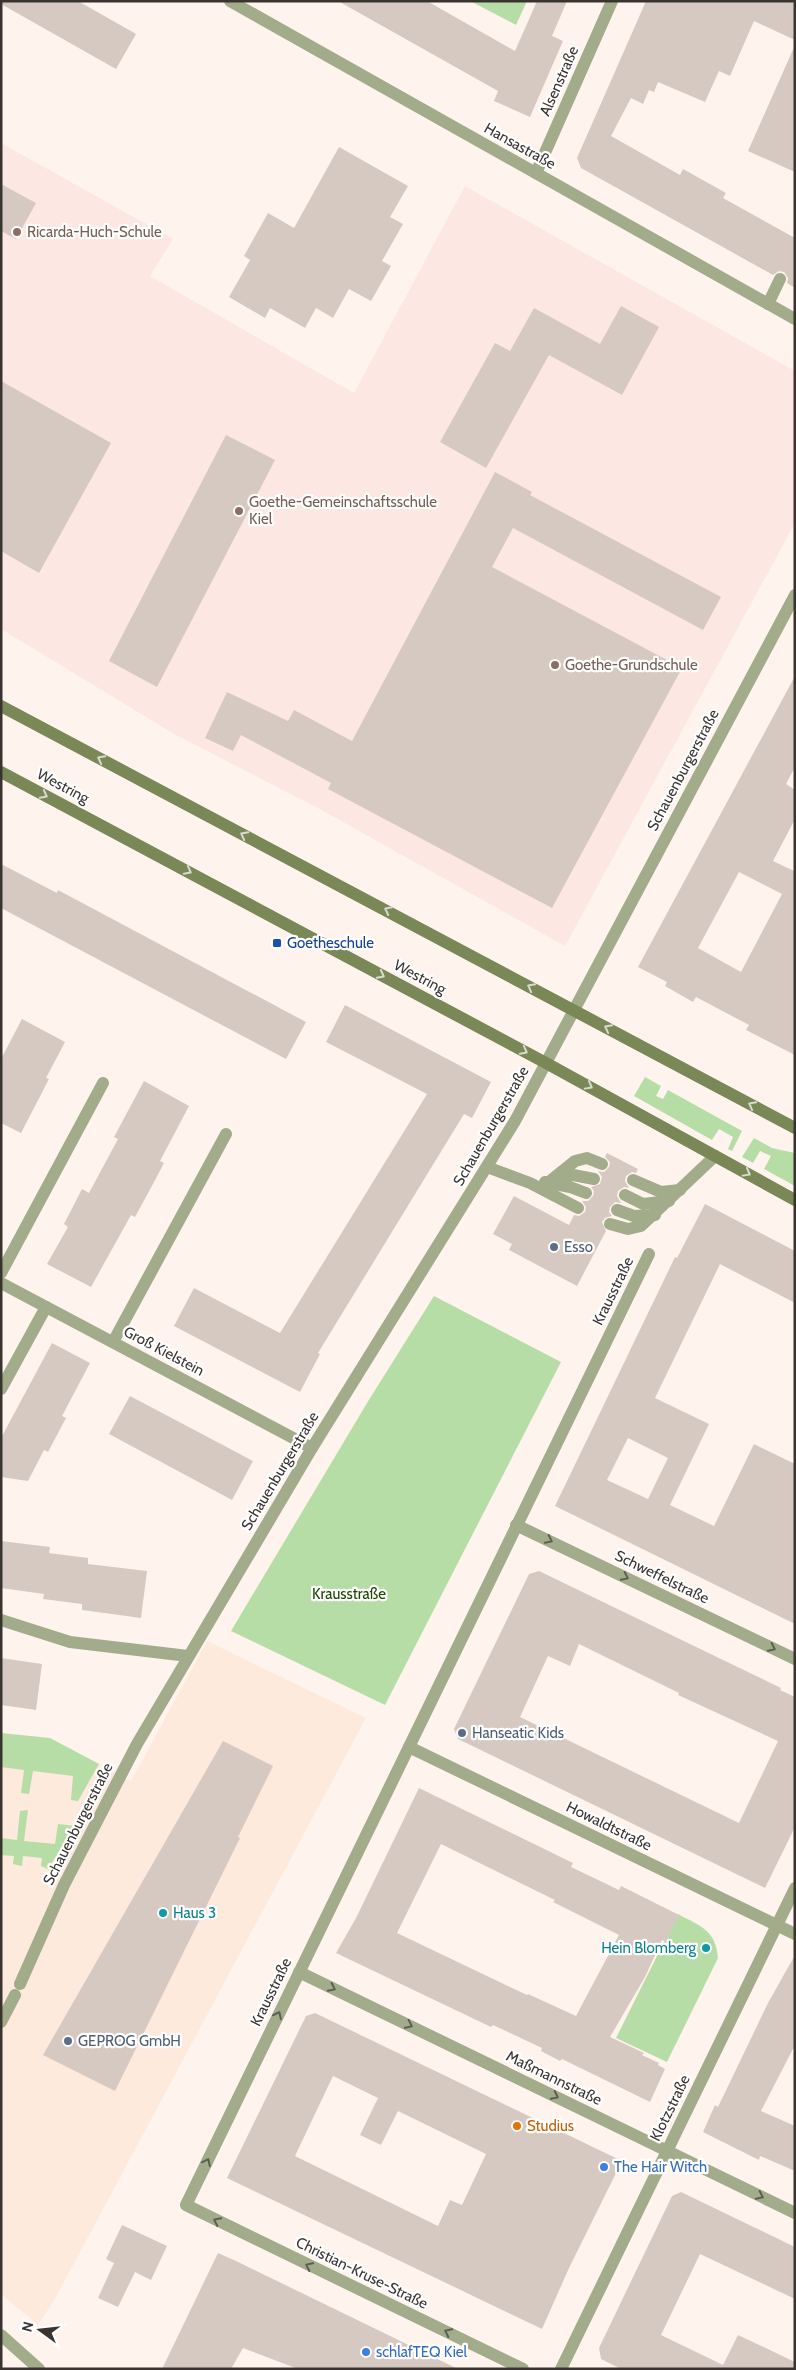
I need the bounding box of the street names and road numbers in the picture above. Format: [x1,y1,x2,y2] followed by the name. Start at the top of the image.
[536,43,582,119] street label: Alsenstraße
[481,119,559,173] street label: Hansastraße
[643,706,723,834] street label: Schauenburgerstraße
[34,765,93,807] street label: Westring
[391,956,450,998] street label: Westring
[449,1063,533,1189] street label: Schauenburgerstraße
[589,1254,637,1328] street label: Krausstraße
[121,1322,207,1380] street label: Groß Kielstein
[238,1408,323,1533] street label: Schauenburgerstraße
[612,1546,712,1608] street label: Schweffelstraße
[39,1760,117,1888] street label: Schauenburgerstraße
[563,1798,655,1855] street label: Howaldtstraße
[247,1955,295,2029] street label: Krausstraße
[503,2047,605,2109] street label: Maßmannstraße
[646,2072,694,2144] street label: Klotzstraße
[293,2233,431,2313] street label: Christian-Kruse-Straße

